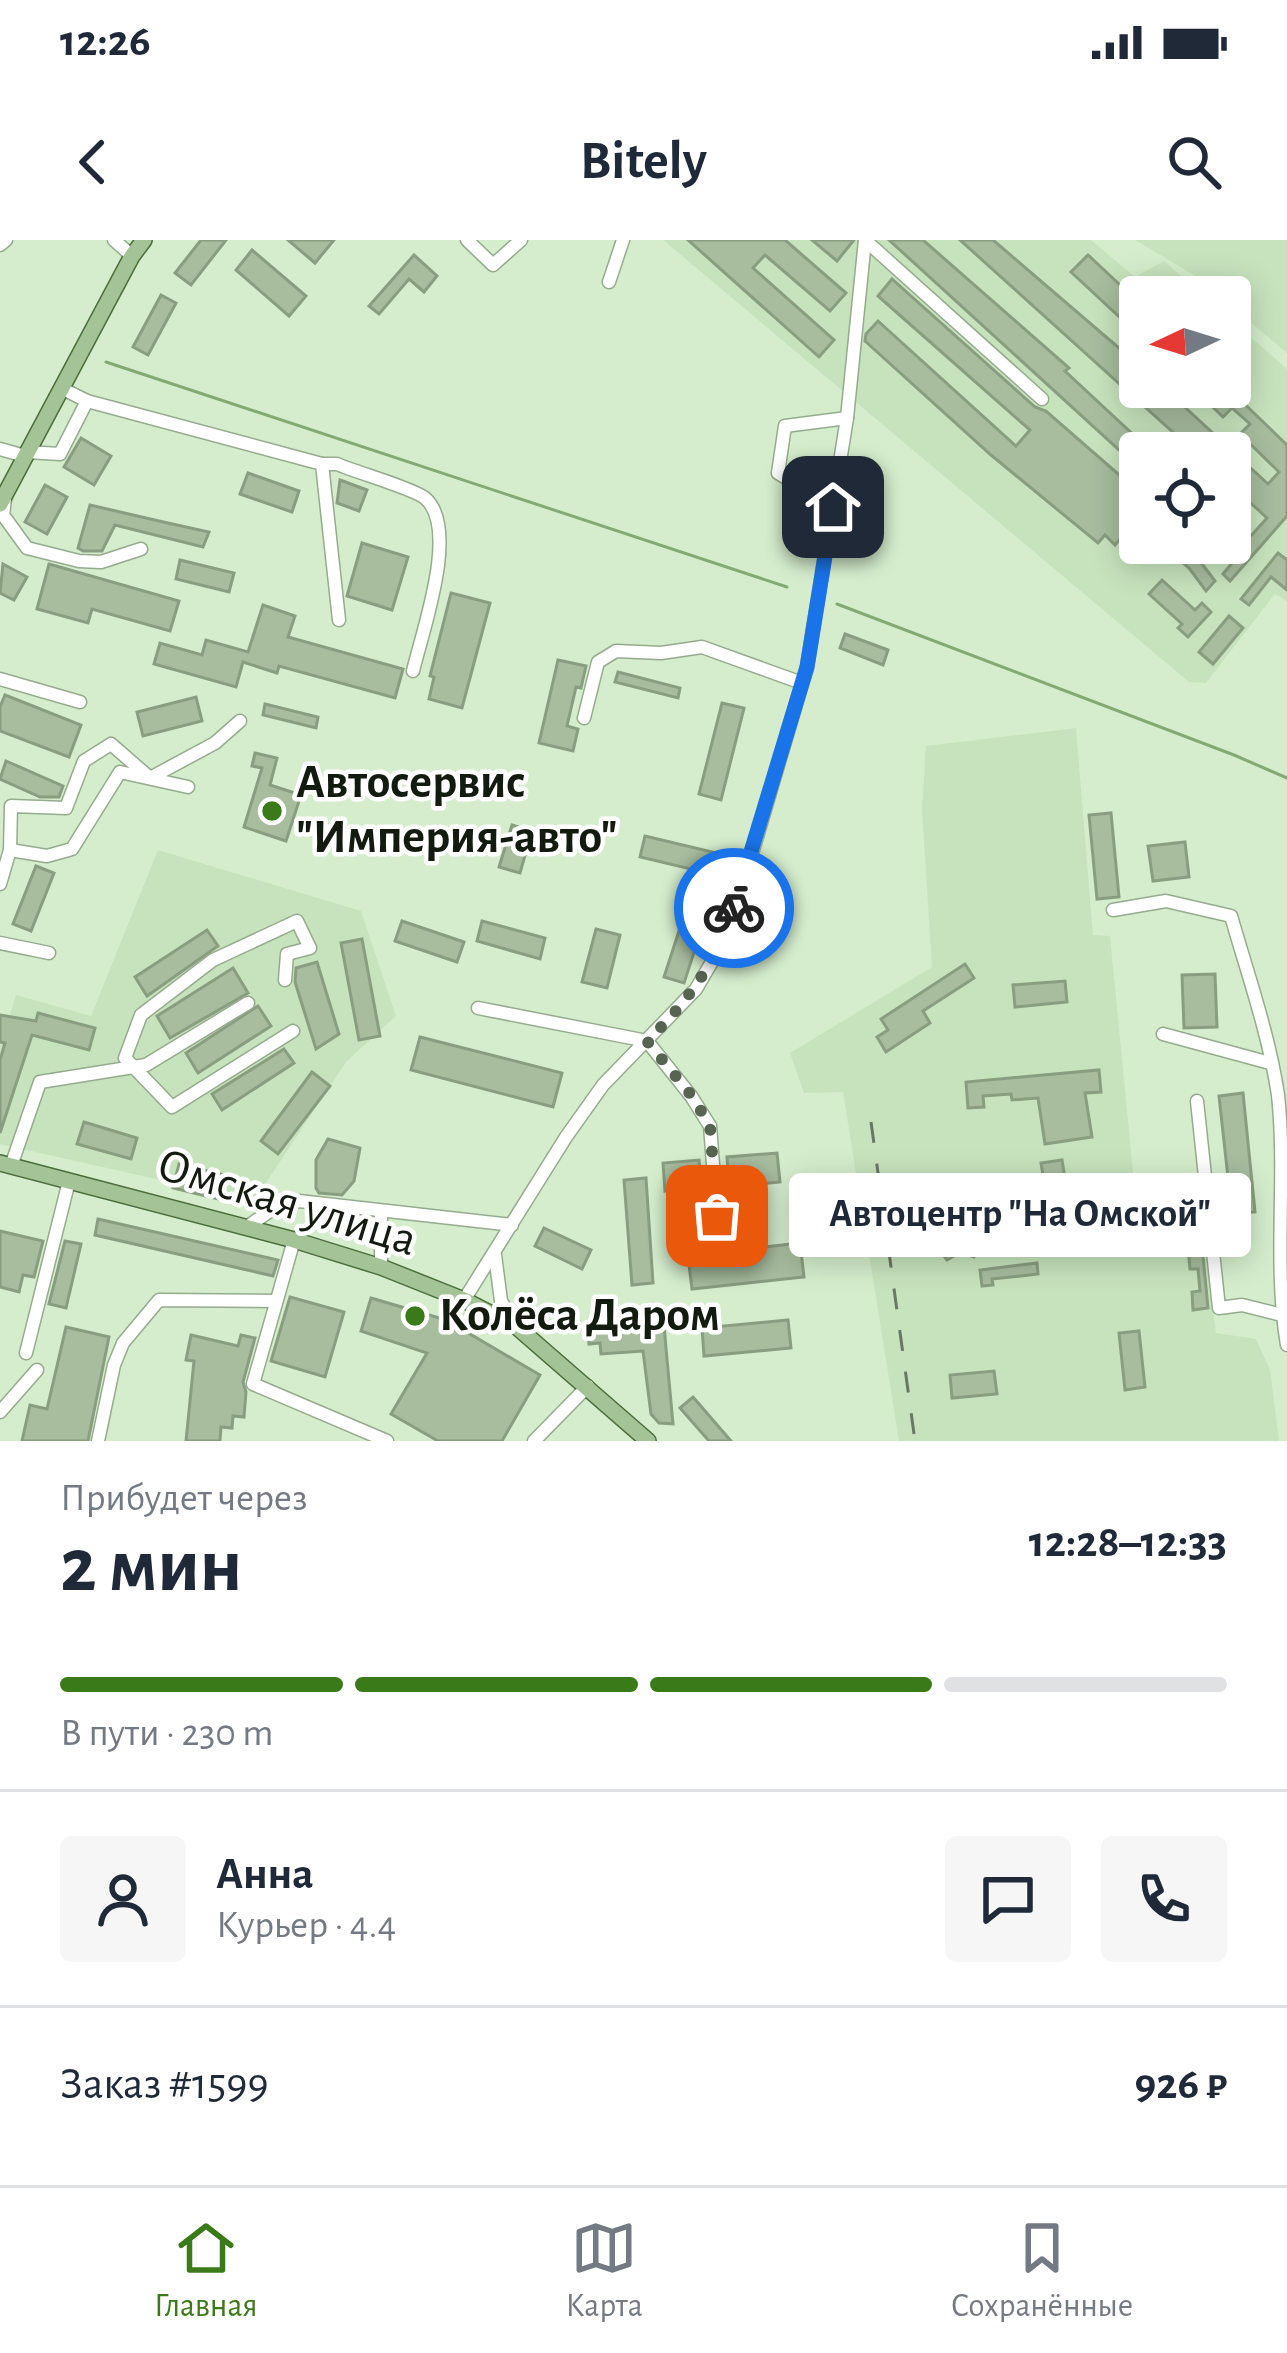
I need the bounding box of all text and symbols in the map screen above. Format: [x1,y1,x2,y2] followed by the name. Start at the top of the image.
[60,19,151,64] text: 12:26
[60,129,126,195] icon: back
[1161,129,1227,195] icon: search
[580,135,707,189] text: Bitely
[1119,276,1251,408] north arrow
[1119,276,1251,564] map controls
[1119,432,1251,564] button: locate
[782,456,884,558] pin
[800,474,866,540] icon: home
[296,759,617,862] place label: Автосервис "Империя-авто"
[259,798,285,824] marker: Автосервис "Империя-авто"
[674,848,794,968] courier
[701,875,767,941] icon: bike
[152,1141,422,1265] street label: Омская улица
[666,1165,768,1267] pin
[789,1174,1251,1258] callout: Автоцентр "На Омской"
[684,1183,750,1249] icon: bag
[829,1195,1211,1234] text: Автоцентр "На Омской"
[439,1292,720,1340] place label: Колёса Даром
[402,1303,428,1329] marker: Колёса Даром
[60,1479,307,1518] text: Прибудет через
[1029,1520,1227,1565] text: 12:28–12:33
[60,1528,243,1606] text: 2 мин
[60,1714,274,1753] text: В пути · 230 m
[60,1836,186,1962] button: person
[945,1836,1071,1962] button: chat
[1101,1836,1227,1962] button: phone
[216,1852,314,1897] text: Анна
[216,1906,396,1945] text: Курьер · 4.4
[60,2062,269,2107] text: Заказ #1599
[1134,2062,1227,2107] text: 926 ₽
[154,2215,258,2327] tab: Главная
[565,2215,643,2327] tab: Карта
[951,2215,1133,2327] tab: Сохранённые

